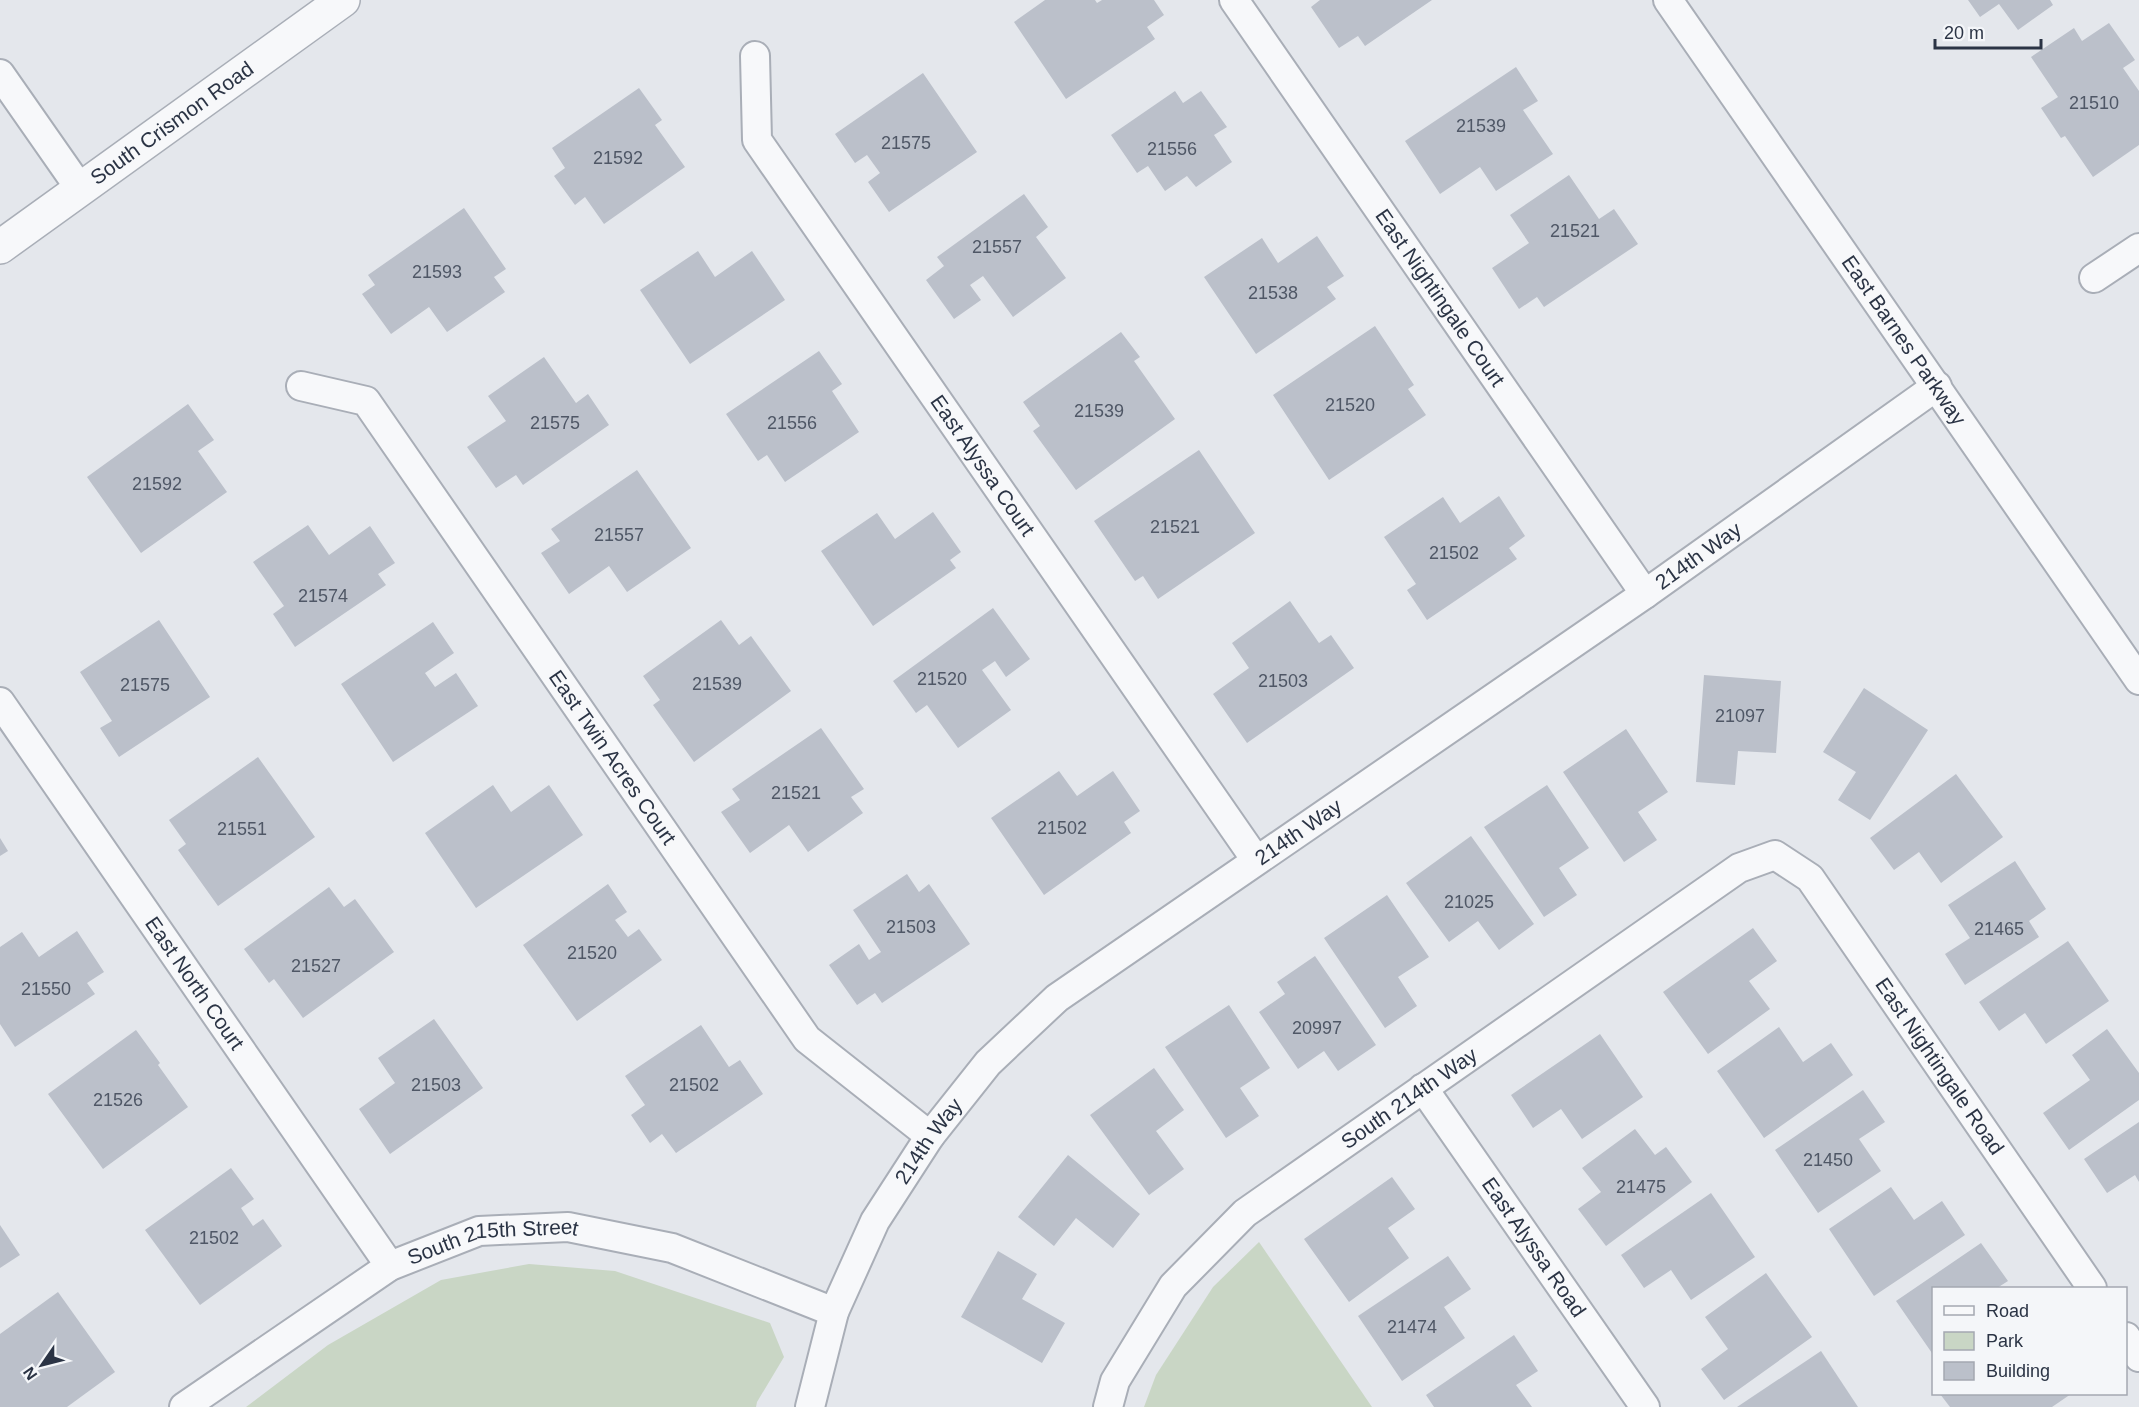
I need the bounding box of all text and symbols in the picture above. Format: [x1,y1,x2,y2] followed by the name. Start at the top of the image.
[1935,12,2042,50] scale bar
[1944,23,1984,43] text: 20 m
[86,56,258,189] street label: South Crismon Road
[2069,93,2119,113] house number: 21510
[1456,116,1506,136] house number: 21539
[881,133,931,153] house number: 21575
[1147,139,1197,159] house number: 21556
[593,148,643,168] house number: 21592
[1371,204,1510,391] street label: East Nightingale Court
[1550,221,1600,241] house number: 21521
[972,237,1022,257] house number: 21557
[1837,251,1971,430] street label: East Barnes Parkway
[412,262,462,282] house number: 21593
[1248,283,1298,303] house number: 21538
[926,390,1040,540] street label: East Alyssa Court
[1325,395,1375,415] house number: 21520
[1074,401,1124,421] house number: 21539
[530,413,580,433] house number: 21575
[767,413,817,433] house number: 21556
[132,474,182,494] house number: 21592
[1150,517,1200,537] house number: 21521
[1651,517,1746,594] street label: 214th Way
[594,525,644,545] house number: 21557
[1429,543,1479,563] house number: 21502
[298,586,348,606] house number: 21574
[545,666,681,849] street label: East Twin Acres Court
[917,669,967,689] house number: 21520
[1258,671,1308,691] house number: 21503
[692,674,742,694] house number: 21539
[120,675,170,695] house number: 21575
[1715,706,1765,726] house number: 21097
[771,783,821,803] house number: 21521
[1251,794,1346,869] street label: 214th Way
[1037,818,1087,838] house number: 21502
[217,819,267,839] house number: 21551
[1444,892,1494,912] house number: 21025
[141,912,249,1054] street label: East North Court
[886,917,936,937] house number: 21503
[1974,919,2024,939] house number: 21465
[567,943,617,963] house number: 21520
[291,956,341,976] house number: 21527
[1871,973,2009,1159] street label: East Nightingale Road
[21,979,71,999] house number: 21550
[1292,1018,1342,1038] house number: 20997
[1337,1042,1482,1153] street label: South 214th Way
[411,1075,461,1095] house number: 21503
[669,1075,719,1095] house number: 21502
[93,1090,143,1110] house number: 21526
[890,1093,967,1188] street label: 214th Way
[1803,1150,1853,1170] house number: 21450
[1478,1173,1591,1321] street label: East Alyssa Road
[1616,1177,1666,1197] house number: 21475
[404,1215,581,1269] street label: South 215th Street
[189,1228,239,1248] house number: 21502
[1932,1287,2127,1395] legend
[1986,1301,2029,1321] text: Road
[1387,1317,1437,1337] house number: 21474
[1986,1331,2024,1351] text: Park
[12,1335,72,1395] north arrow
[1986,1361,2050,1381] text: Building
[20,1364,40,1383] text: N

